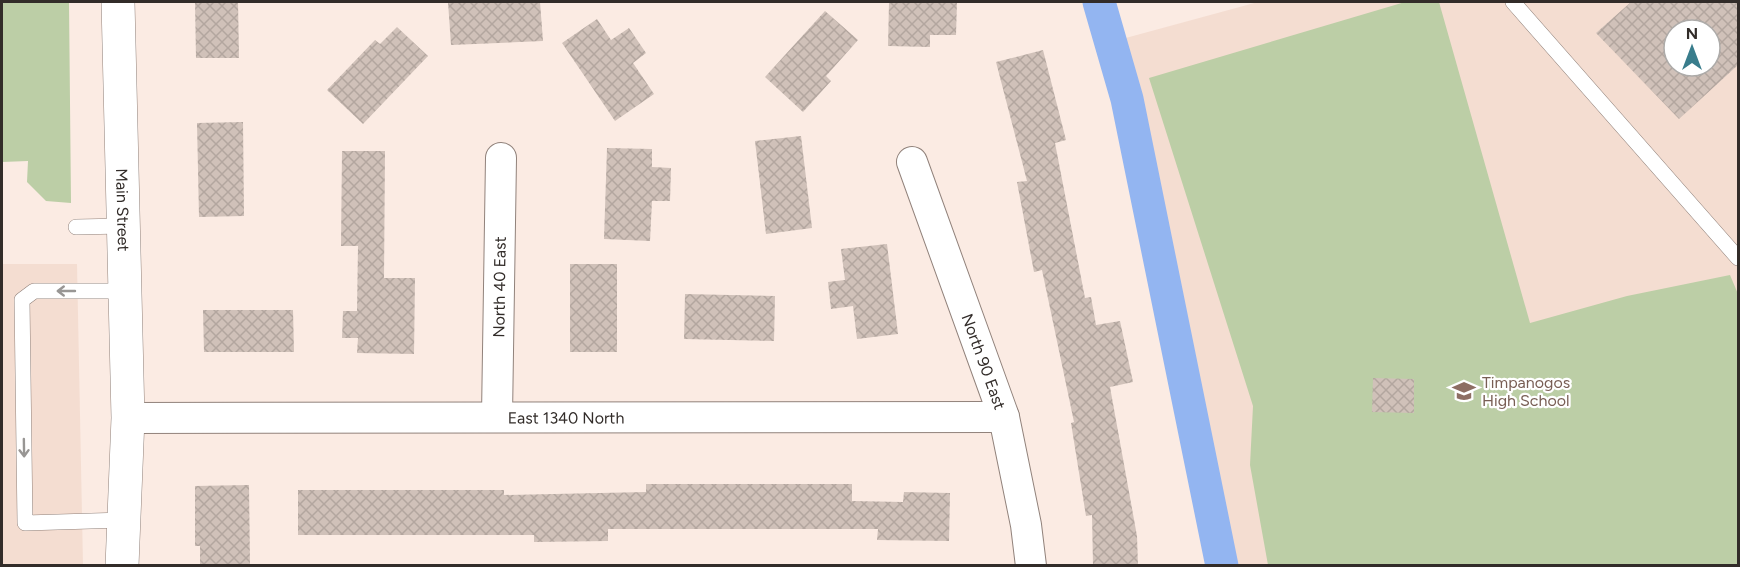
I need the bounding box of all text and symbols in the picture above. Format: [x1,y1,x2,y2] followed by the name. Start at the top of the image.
[1662,18,1722,78] north arrow
[1686,24,1698,43] text: N
[112,168,133,252] street label: Main Street
[489,236,510,338] street label: North 40 East
[57,285,77,297] one-way arrow
[957,311,1009,412] street label: North 90 East
[1482,373,1570,410] place label: Timpanogos High School
[1451,378,1477,404] school or university icon: Timpanogos High School
[508,408,624,428] street label: East 1340 North
[18,437,30,457] one-way arrow

